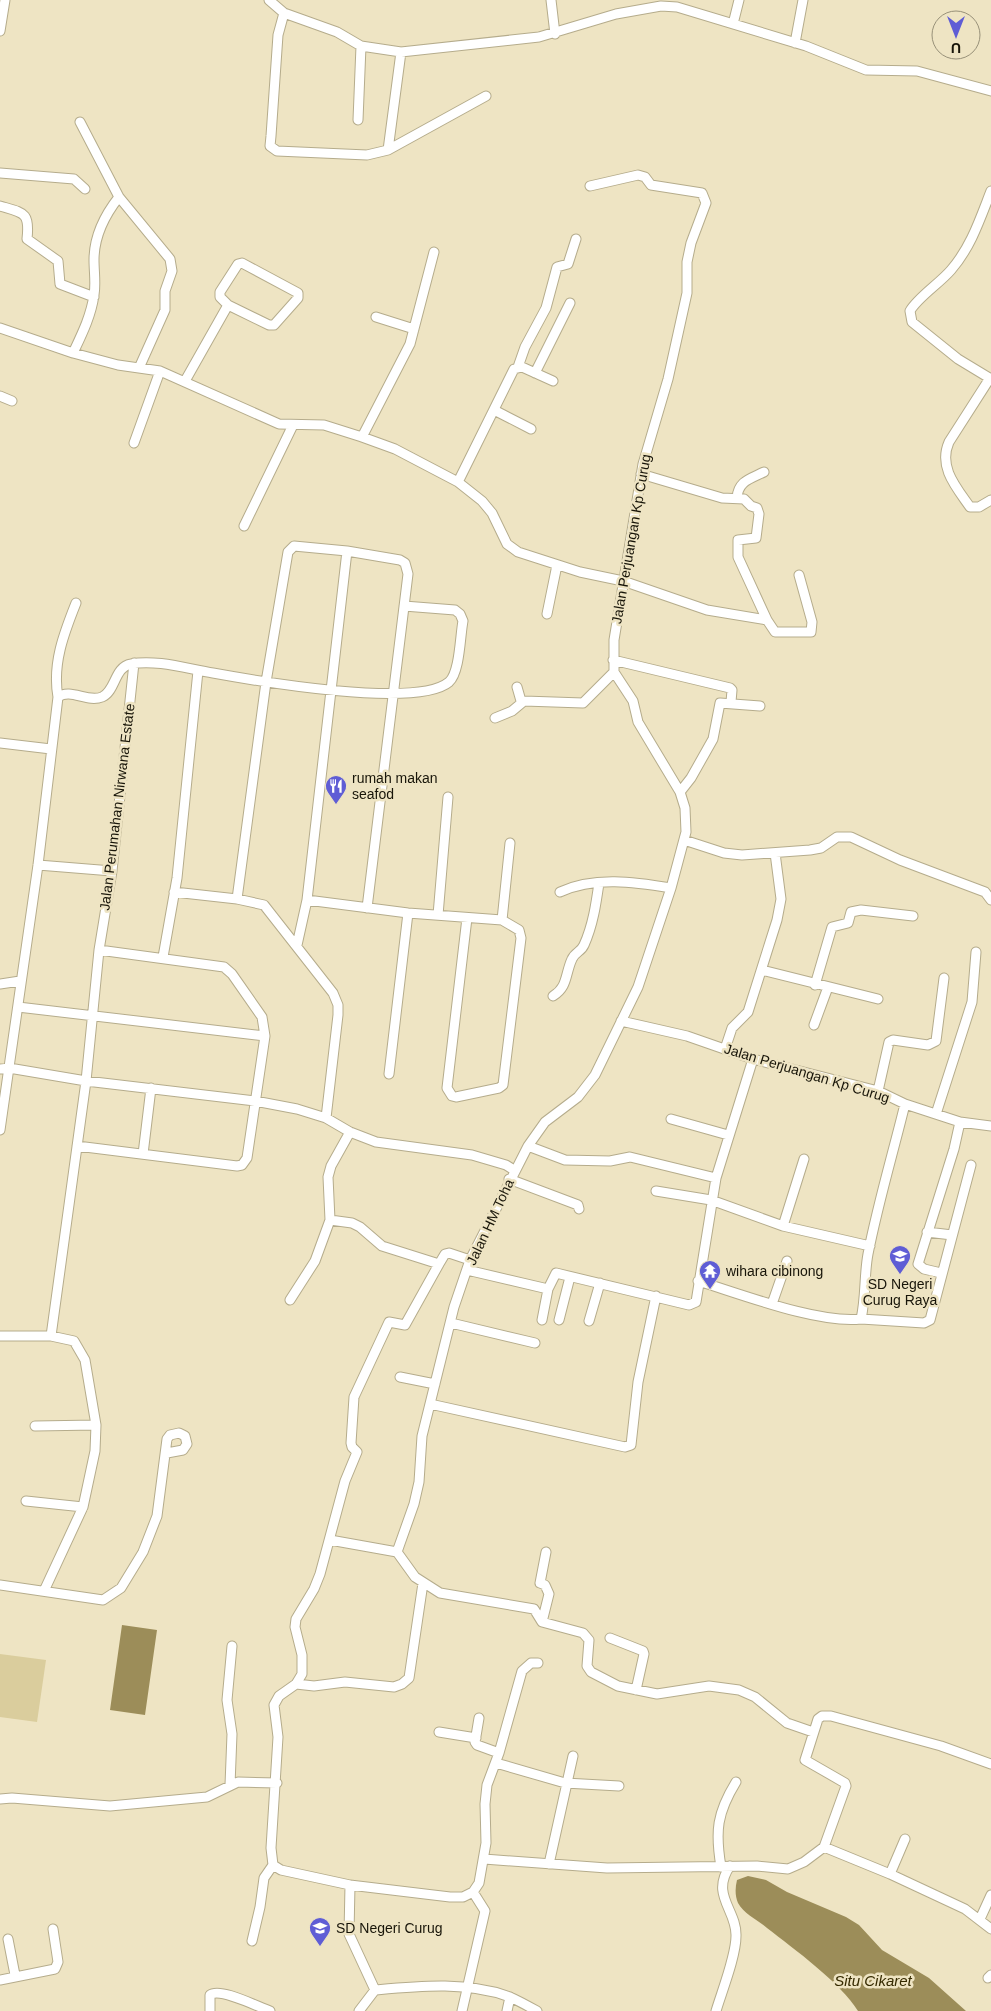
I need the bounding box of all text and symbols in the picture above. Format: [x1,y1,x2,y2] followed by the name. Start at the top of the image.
[931,10,981,60] north arrow
[951,40,961,56] text: U
[608,453,654,625] street label: Jalan Perjuangan Kp Curug
[96,702,138,911] street label: Jalan Perumahan Nirwana Estate
[352,770,438,802] place label: rumah makan seafod
[324,774,348,805] restaurant icon: rumah makan seafod
[722,1040,892,1106] street label: Jalan Perjuangan Kp Curug
[463,1176,517,1268] street label: Jalan HM Toha
[888,1244,912,1275] school or university icon: SD Negeri Curug Raya
[698,1259,722,1290] temple icon: wihara cibinong
[725,1263,823,1279] place label: wihara cibinong
[863,1276,938,1308] place label: SD Negeri Curug Raya
[308,1916,332,1947] school or university icon: SD Negeri Curug
[336,1920,443,1936] place label: SD Negeri Curug
[834,1972,913,1989] water label: Situ Cikaret

